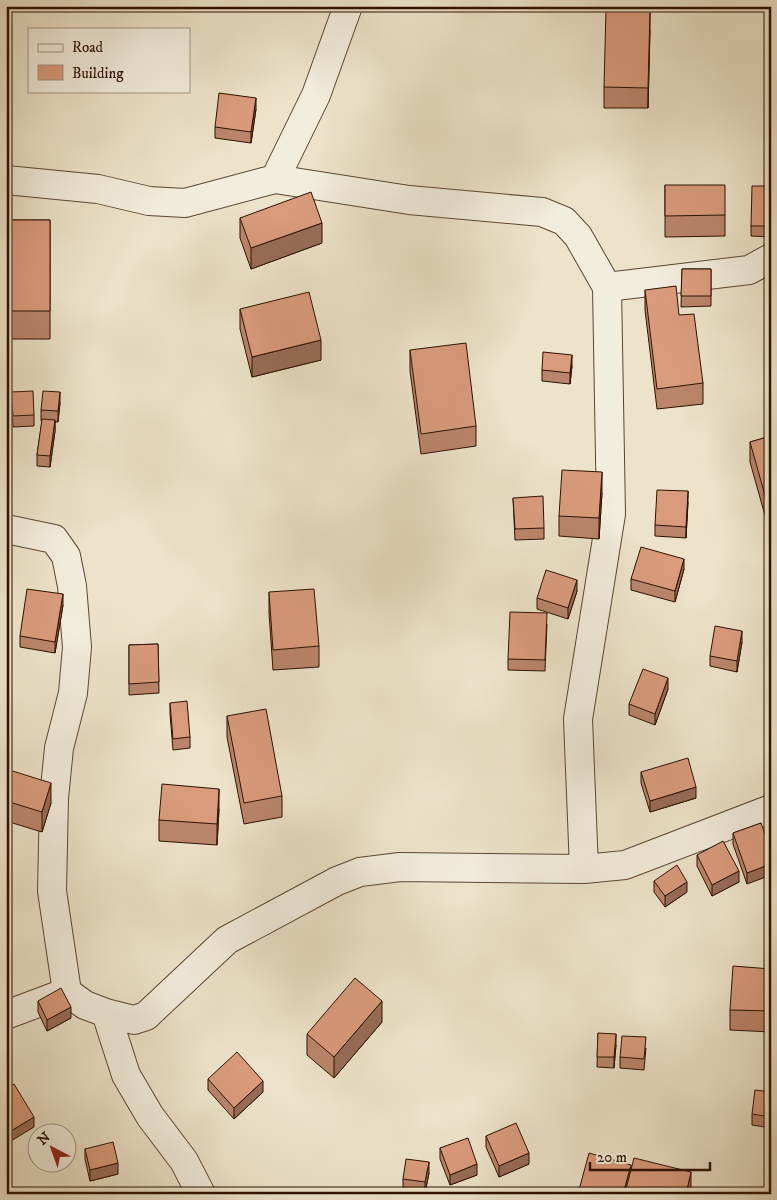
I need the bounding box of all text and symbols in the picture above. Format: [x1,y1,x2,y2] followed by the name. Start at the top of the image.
[28,28,190,92] legend
[72,38,104,57] text: Road
[72,64,124,83] text: Building
[28,1122,78,1172] north arrow
[34,1128,55,1150] text: N
[590,1140,710,1172] scale bar
[597,1148,627,1167] text: 20 m

